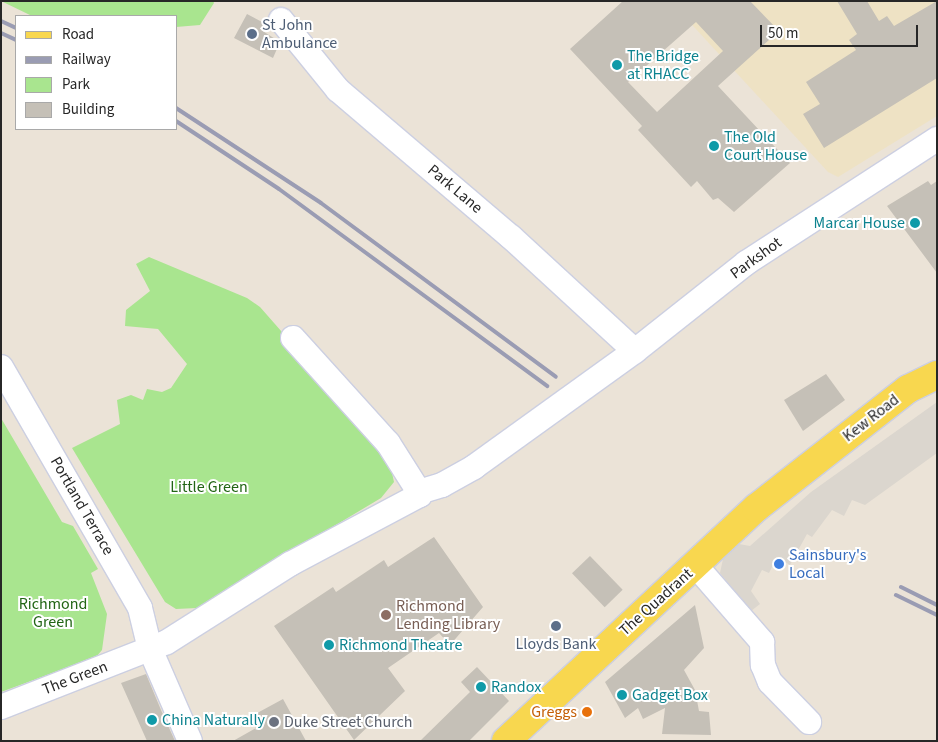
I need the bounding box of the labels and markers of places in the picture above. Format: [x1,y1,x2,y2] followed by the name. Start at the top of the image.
[262,15,337,53] place label: St John Ambulance
[246,28,258,40] marker: St John Ambulance
[627,46,699,84] place label: The Bridge at RHACC
[611,59,623,71] marker: The Bridge at RHACC
[724,127,807,165] place label: The Old Court House
[708,140,720,152] marker: The Old Court House
[814,213,905,233] place label: Marcar House
[909,217,921,229] marker: Marcar House
[789,545,866,583] place label: Sainsbury's Local
[773,558,785,570] marker: Sainsbury's Local
[396,596,500,634] place label: Richmond Lending Library
[380,609,392,621] marker: Richmond Lending Library
[550,620,562,632] marker: Lloyds Bank
[516,634,596,654] place label: Lloyds Bank
[339,635,462,655] place label: Richmond Theatre
[323,639,335,651] marker: Richmond Theatre
[491,677,541,697] place label: Randox
[475,681,487,693] marker: Randox
[632,685,708,705] place label: Gadget Box
[616,689,628,701] marker: Gadget Box
[531,702,577,722] place label: Greggs
[581,706,593,718] marker: Greggs
[162,710,265,730] place label: China Naturally
[284,712,413,732] place label: Duke Street Church
[146,714,158,726] marker: China Naturally
[268,716,280,728] marker: Duke Street Church

